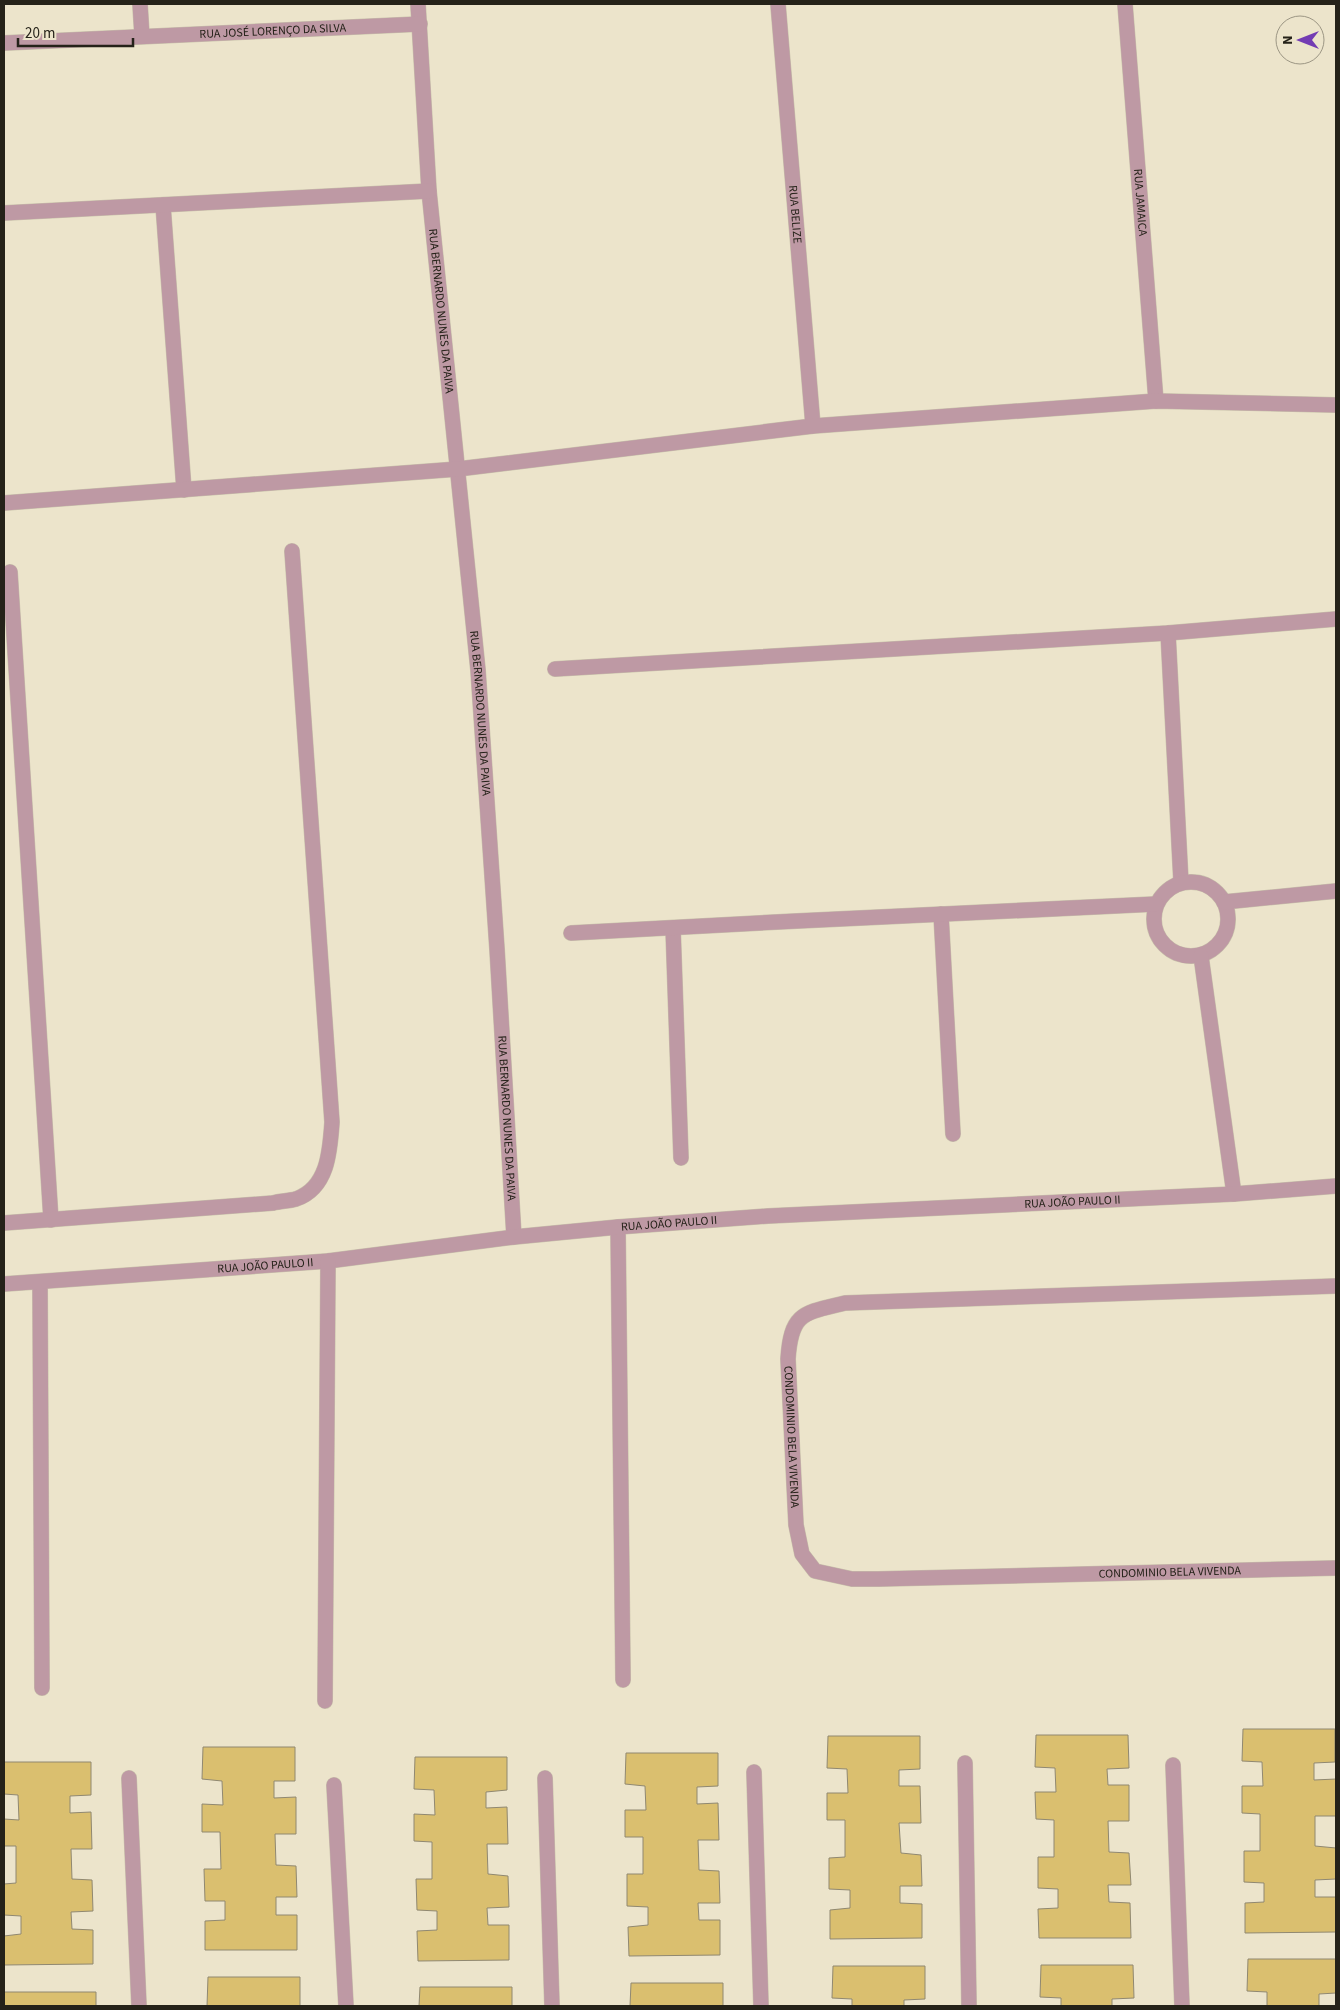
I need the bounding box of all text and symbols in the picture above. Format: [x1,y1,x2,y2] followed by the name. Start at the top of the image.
[18,15,132,47] scale bar
[1275,15,1325,65] north arrow
[199,19,347,43] street label: RUA JOSÉ LORENÇO DA SILVA
[25,23,55,44] text: 20 m
[1278,35,1298,45] text: N
[1129,168,1151,237] street label: RUA JAMAICA
[784,184,806,244] street label: RUA BELIZE
[424,228,458,395] street label: RUA BERNARDO NUNES DA PAIVA
[465,630,495,797] street label: RUA BERNARDO NUNES DA PAIVA
[493,1035,520,1202] street label: RUA BERNARDO NUNES DA PAIVA
[1024,1191,1121,1213] street label: RUA JOÃO PAULO II
[620,1212,718,1236] street label: RUA JOÃO PAULO II
[217,1254,314,1278] street label: RUA JOÃO PAULO II
[779,1365,803,1509] street label: CONDOMINIO BELA VIVENDA
[1098,1562,1242,1583] street label: CONDOMINIO BELA VIVENDA

